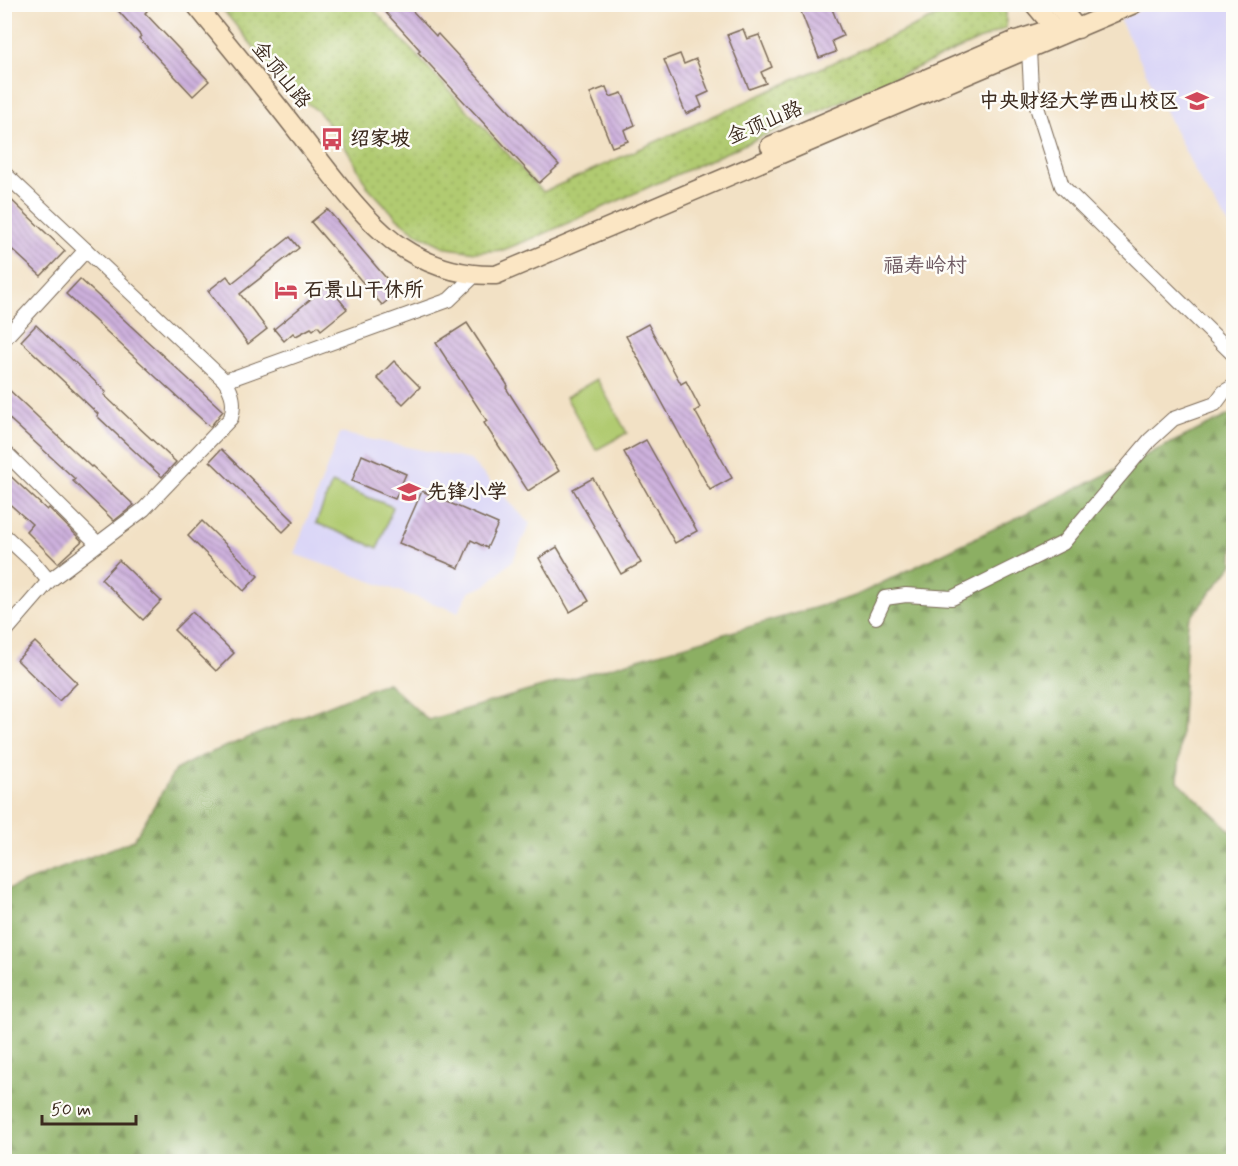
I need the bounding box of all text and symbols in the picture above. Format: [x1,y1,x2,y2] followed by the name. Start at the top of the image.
[245,35,317,115] street label: 金顶山路
[979,88,1179,115] place label: 中央财经大学西山校区
[1184,88,1210,114] school or university icon: 中央财经大学西山校区
[723,95,808,151] street label: 金顶山路
[319,126,345,152] bus stop icon: 绍家坡
[350,126,410,153] place label: 绍家坡
[883,252,967,280] district label: 福寿岭村
[273,277,299,303] hotel icon: 石景山干休所
[304,277,424,304] place label: 石景山干休所
[396,479,422,505] school or university icon: 先锋小学
[427,479,507,506] place label: 先锋小学
[42,1088,136,1126] scale bar
[51,1098,91,1122] text: 50 m

